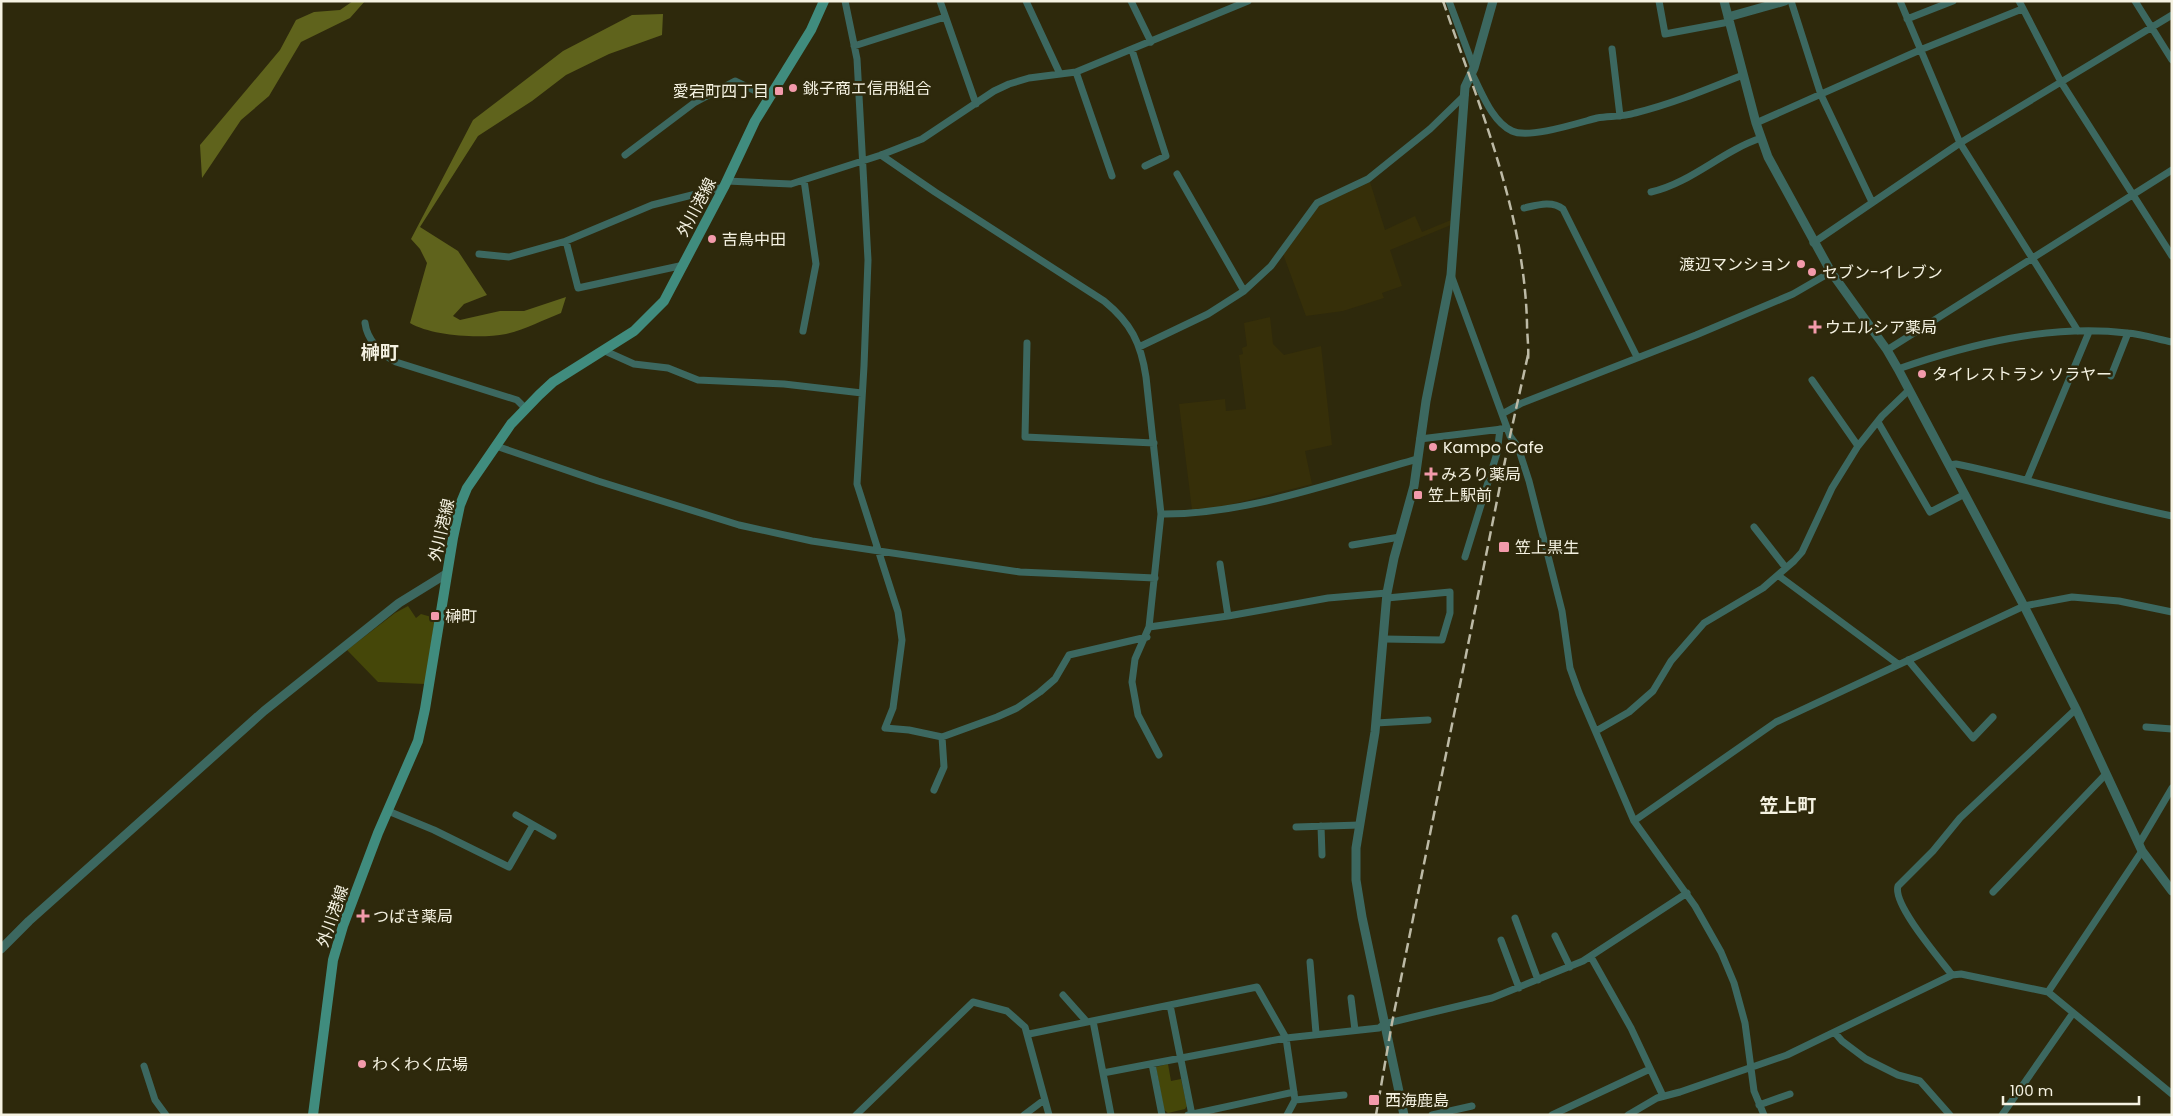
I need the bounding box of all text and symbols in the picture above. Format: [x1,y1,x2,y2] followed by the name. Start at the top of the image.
[803,77,931,100] place label: 銚子商エ信用組合
[673,80,769,103] place label: 愛宕町四丁目
[787,82,799,94] marker: 銚子商エ信用組合
[773,85,785,97] marker: 愛宕町四丁目
[671,174,722,241] street label: 外川港線
[722,228,786,251] place label: 吉鳥中田
[706,233,718,245] marker: 吉鳥中田
[1679,253,1791,276] place label: 渡辺マンション
[1795,258,1807,270] marker: 渡辺マンション
[1822,261,1943,284] place label: セブン-イレブン
[1806,266,1818,278] marker: セブン-イレブン
[1825,316,1937,339] place label: ウエルシア薬局
[1809,321,1821,333] marker: ウエルシア薬局
[361,339,399,366] district label: 榊町
[1932,363,2112,386] place label: タイレストラン ソラヤー
[1916,368,1928,380] marker: タイレストラン ソラヤー
[1443,436,1544,459] place label: Kampo Cafe
[1427,441,1439,453] marker: Kampo Cafe
[1441,463,1521,486] place label: みろり薬局
[1425,468,1437,480] marker: みろり薬局
[1428,484,1492,507] place label: 笠上駅前
[1412,489,1424,501] marker: 笠上駅前
[423,496,460,564] street label: 外川港線
[1515,536,1579,559] place label: 笠上黒生
[1497,540,1511,554] marker: 笠上黒生
[445,605,477,628] place label: 榊町
[429,610,441,622] marker: 榊町
[1759,792,1817,819] district label: 笠上町
[311,882,354,950] street label: 外川港線
[373,905,453,928] place label: つばき薬局
[357,910,369,922] marker: つばき薬局
[372,1053,468,1076] place label: わくわく広場
[356,1058,368,1070] marker: わくわく広場
[2003,1074,2139,1106] scale bar
[2010,1080,2053,1101] text: 100 m
[1385,1089,1449,1112] place label: 西海鹿島
[1367,1093,1381,1107] marker: 西海鹿島

